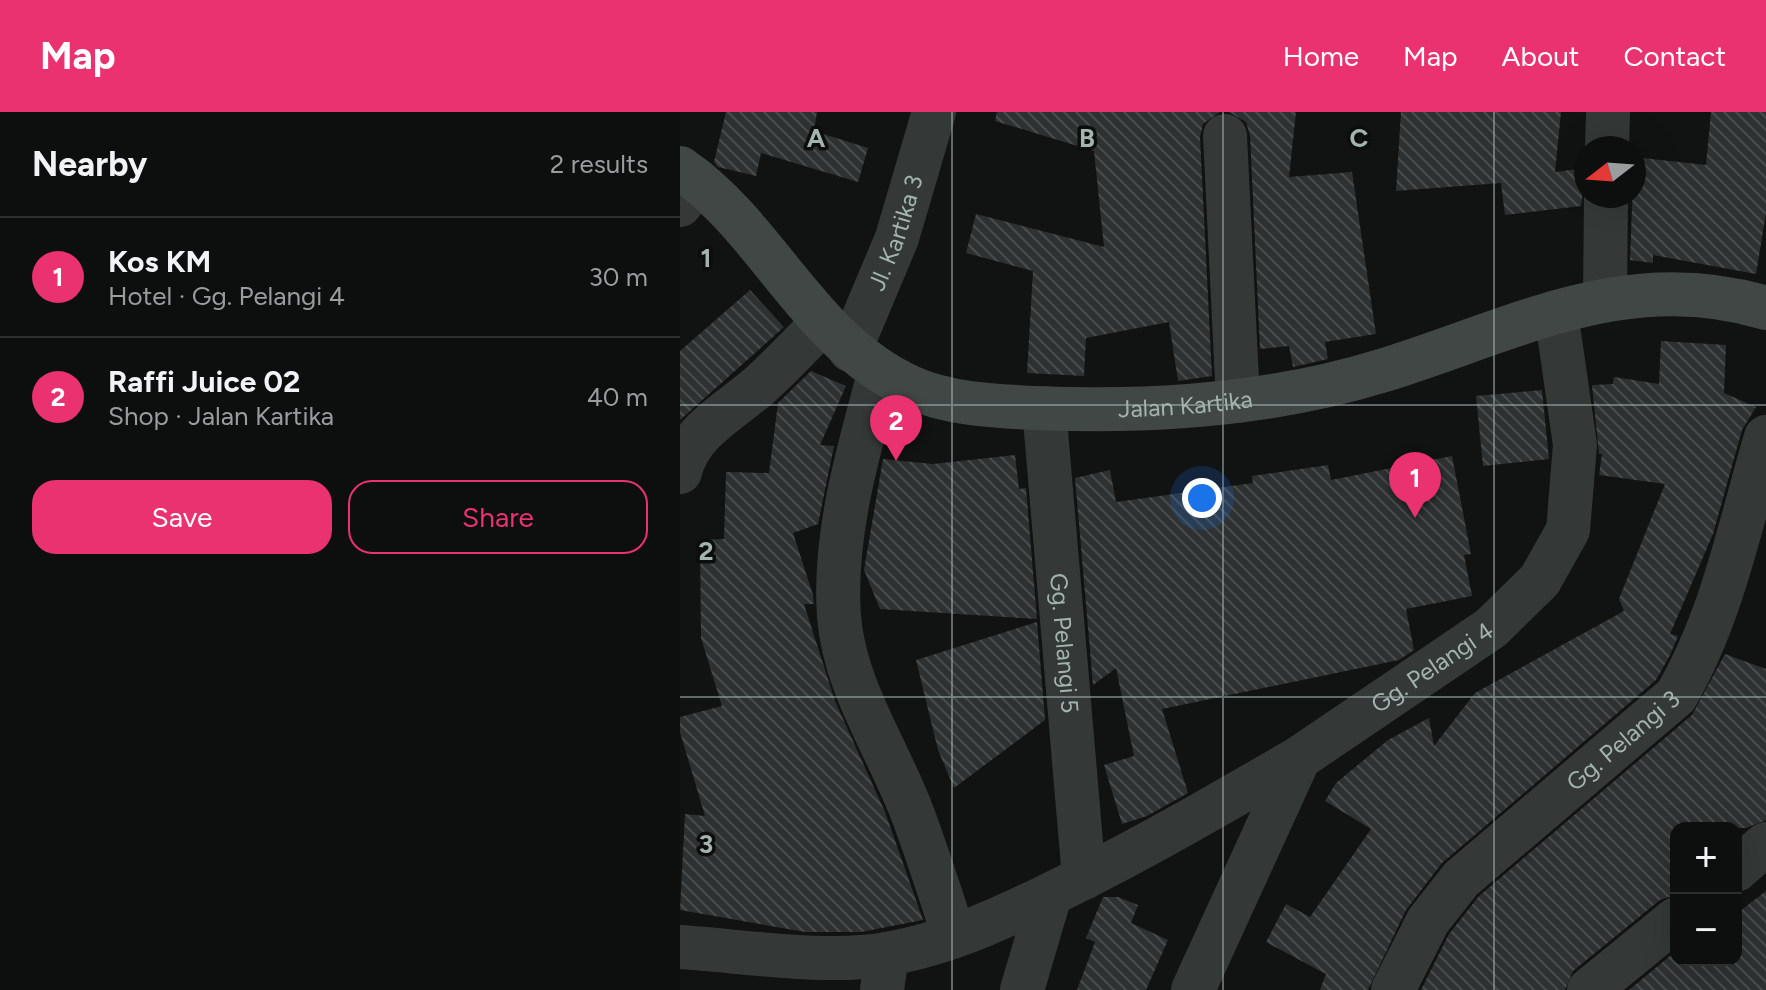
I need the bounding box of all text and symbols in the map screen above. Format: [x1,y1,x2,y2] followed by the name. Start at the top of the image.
[40,33,116,79] text: Map
[1283,39,1359,73] text: Home
[1403,39,1458,73] text: Map
[1502,39,1579,73] text: About
[1623,39,1726,73] text: Contact
[807,122,826,154] text: A
[1079,122,1095,154] text: B
[1350,122,1369,154] text: C
[1574,136,1646,208] north arrow
[32,144,147,185] text: Nearby
[550,148,648,180] text: 2 results
[862,172,929,295] street label: Jl. Kartika 3
[701,242,711,274] text: 1
[108,243,211,280] text: Kos KM
[53,261,63,293] text: 1
[589,261,648,293] text: 30 m
[108,280,345,312] text: Hotel · Gg. Pelangi 4
[108,363,300,400] text: Raffi Juice 02
[50,381,66,413] text: 2
[587,381,648,413] text: 40 m
[1118,384,1254,423] street label: Jalan Kartika
[870,395,922,461] pin: 2
[108,400,334,432] text: Shop · Jalan Kartika
[1389,452,1441,518] pin: 1
[1182,478,1222,518] your location
[32,480,332,554] button: Save
[348,480,648,554] button: Share
[698,535,714,567] text: 2
[1044,572,1085,714] street label: Gg. Pelangi 5
[1365,616,1499,719] street label: Gg. Pelangi 4
[1560,684,1686,797] street label: Gg. Pelangi 3
[1670,822,1742,966] map controls
[1670,822,1742,894] button: +
[699,828,713,860] text: 3
[1670,894,1742,966] button: −

